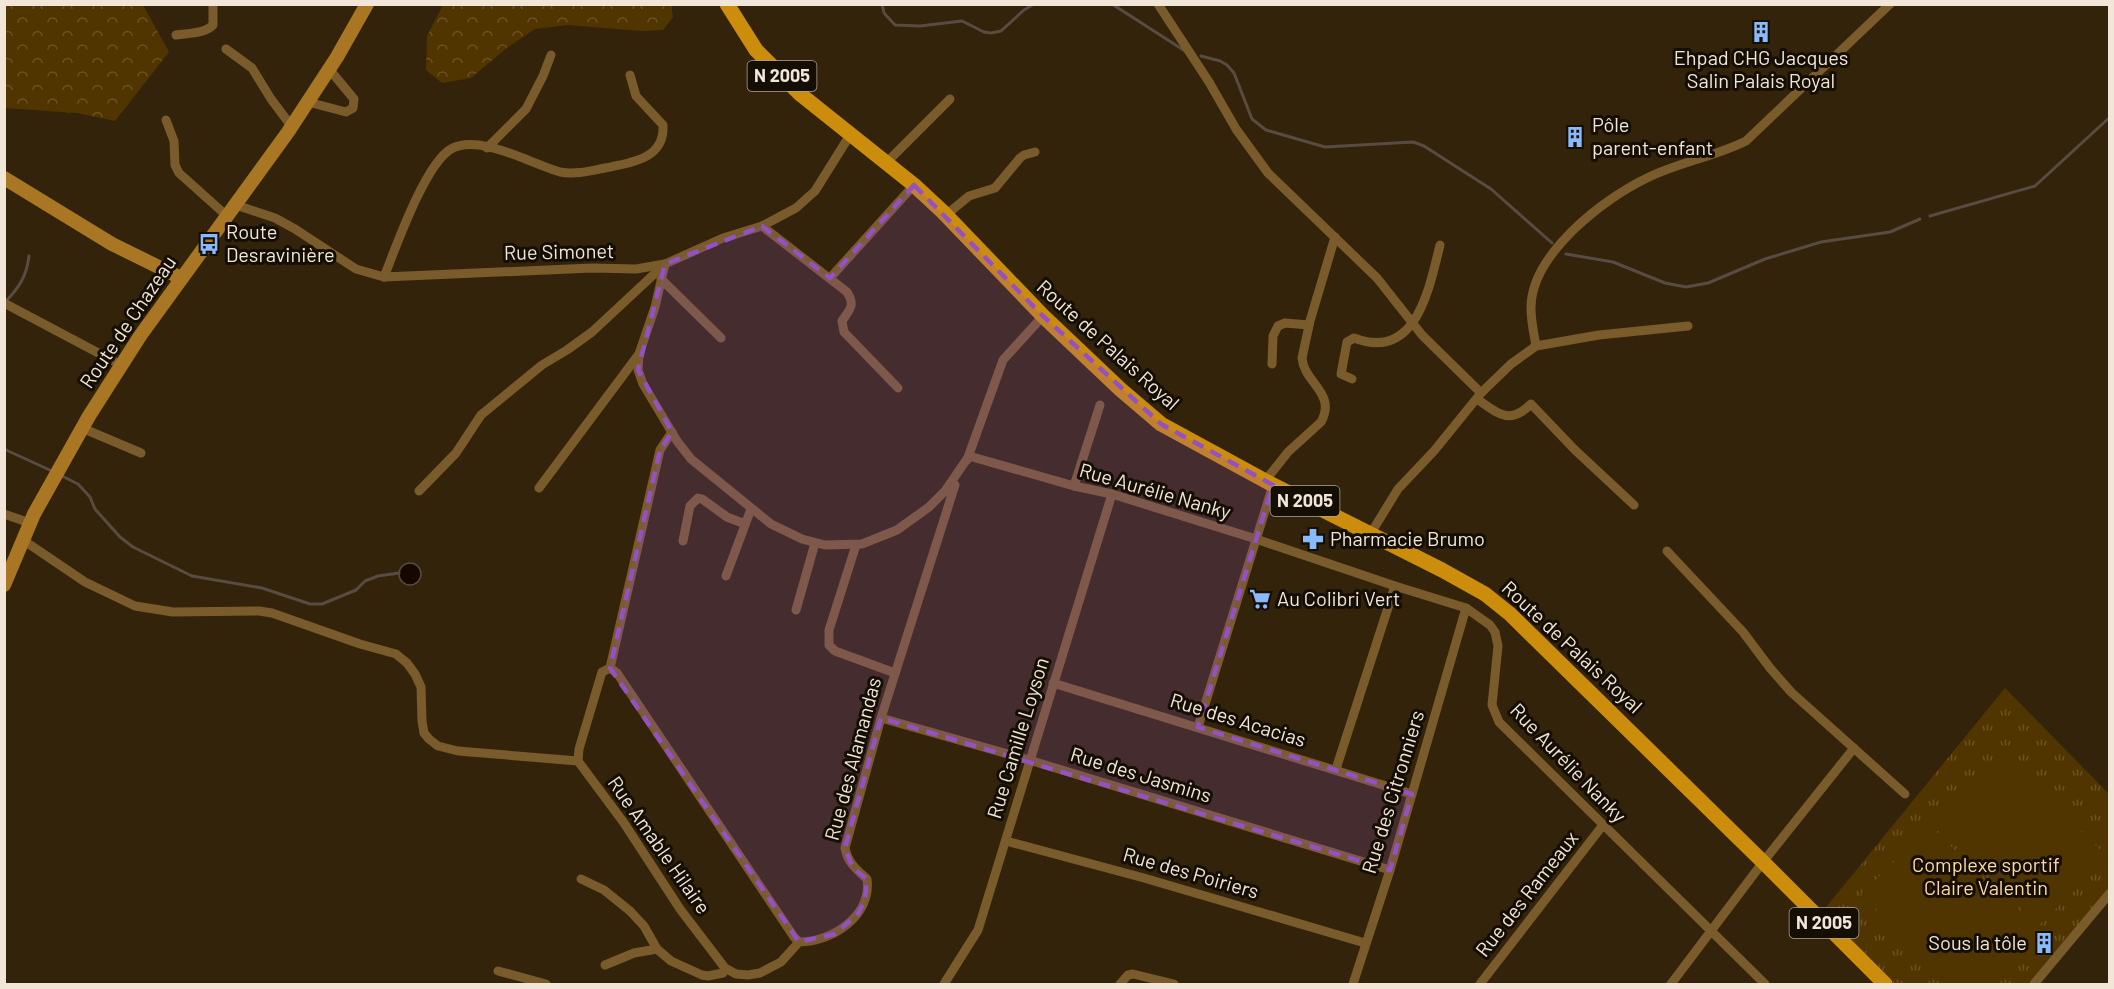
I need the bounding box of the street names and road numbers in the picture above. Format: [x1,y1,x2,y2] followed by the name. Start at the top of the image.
[748,61,816,91] road number: N 2005
[504,238,614,264] street label: Rue Simonet
[74,251,180,392] street label: Route de Chazeau
[1033,274,1185,414] street label: Route de Palais Royal
[1077,457,1234,523] street label: Rue Aurélie Nanky
[1270,486,1340,516] road number: N 2005
[1498,575,1648,717] street label: Route de Palais Royal
[981,654,1053,821] street label: Rue Camille Loyson
[819,675,885,843] street label: Rue des Alamandas
[1168,687,1309,751] street label: Rue des Acacias
[1506,698,1632,827] street label: Rue Aurélie Nanky
[1356,707,1428,876] street label: Rue des Citronniers
[1068,741,1215,807] street label: Rue des Jasmins
[603,771,716,918] street label: Rue Amable Hilaire
[1470,826,1583,961] street label: Rue des Rameaux
[1121,841,1262,903] street label: Rue des Poiriers
[1790,908,1858,938] road number: N 2005

